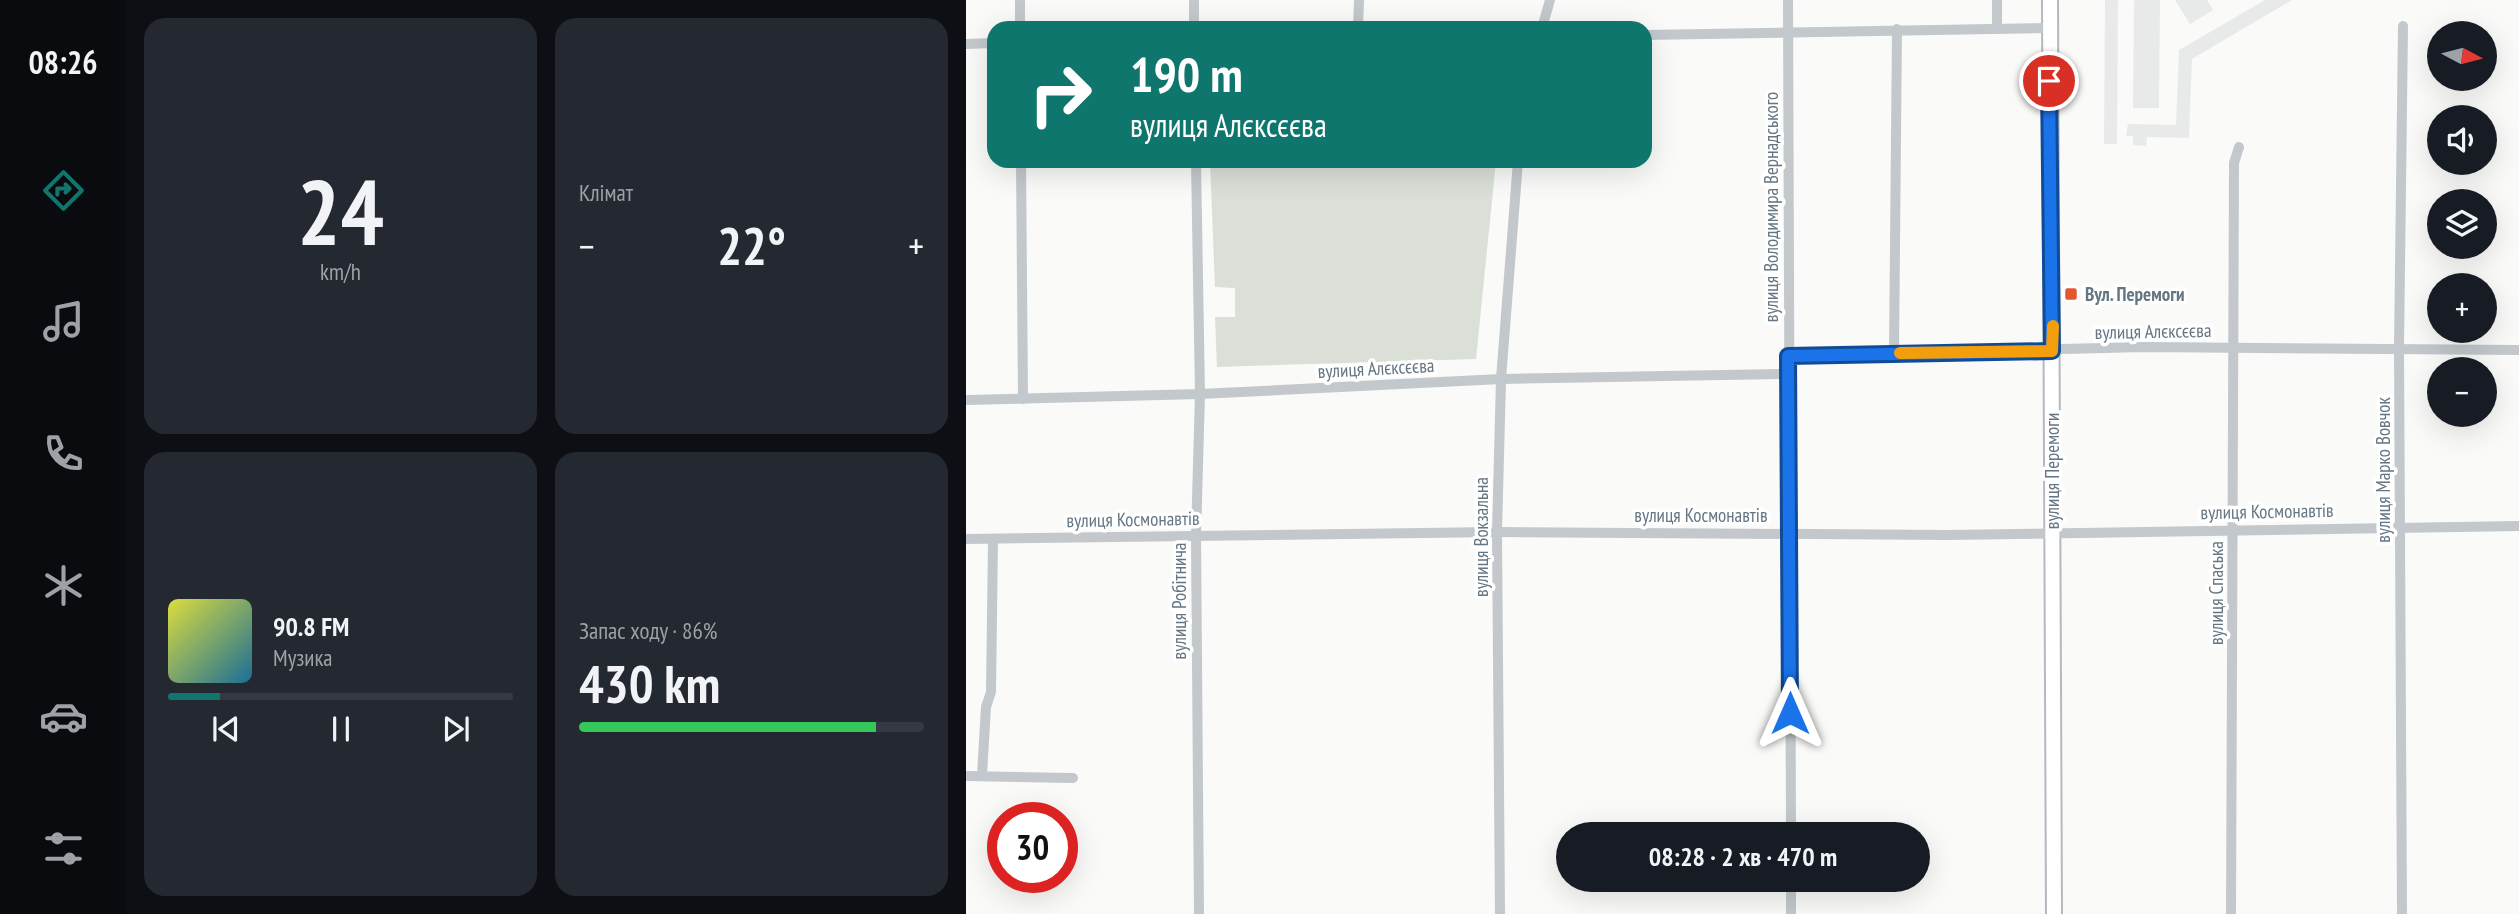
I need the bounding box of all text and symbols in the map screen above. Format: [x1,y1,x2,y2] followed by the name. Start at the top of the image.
[2427,21,2497,91] north arrow
[2427,21,2497,427] map controls
[28,41,98,83] text: 08:26
[1130,42,1243,106] text: 190 m
[1015,49,1106,140] icon: right
[2019,51,2079,111] pin
[2030,62,2068,100] icon: arrive
[1759,92,1783,322] street label: вулиця Володимира Вернадського
[1130,104,1327,146] text: вулиця Алєксєєва
[2427,105,2497,175] button: sound
[297,152,384,270] text: 24
[39,166,88,215] icon: directions
[579,178,633,207] text: Клімат
[2427,189,2497,259] button: layers
[717,212,786,279] text: 22°
[579,221,595,270] text: −
[908,221,924,270] text: +
[320,257,361,286] text: km/h
[2427,273,2497,343] button: +
[2085,282,2185,306] place label: Вул. Перемоги
[2063,286,2079,302] marker: Вул. Перемоги
[39,297,88,346] icon: music
[2094,318,2212,344] street label: вулиця Алєксєєва
[1317,353,1435,383] street label: вулиця Алєксєєва
[2427,357,2497,427] button: −
[2371,397,2395,543] street label: вулиця Марко Вовчок
[2040,413,2064,529] street label: вулиця Перемоги
[39,429,88,478] icon: phone
[1469,477,1493,597] street label: вулиця Вокзальна
[2200,498,2334,524] street label: вулиця Космонавтів
[1634,503,1768,527] street label: вулиця Космонавтів
[1066,506,1200,532] street label: вулиця Космонавтів
[2204,541,2228,645] street label: вулиця Спаська
[1167,543,1191,659] street label: вулиця Робітнича
[39,561,88,610] icon: climate
[273,610,349,643] text: 90.8 FM
[579,616,717,645] text: Запас ходу · 86%
[273,643,333,672] text: Музика
[579,650,720,717] text: 430 km
[1753,676,1827,750] position arrow
[39,692,88,741] icon: car
[207,710,245,748] icon: previous
[322,710,360,748] icon: pause
[437,710,475,748] icon: next
[987,802,1078,893] speed limit sign: 30
[39,824,88,873] icon: filters
[1649,840,1837,873] text: 08:28 · 2 хв · 470 m

